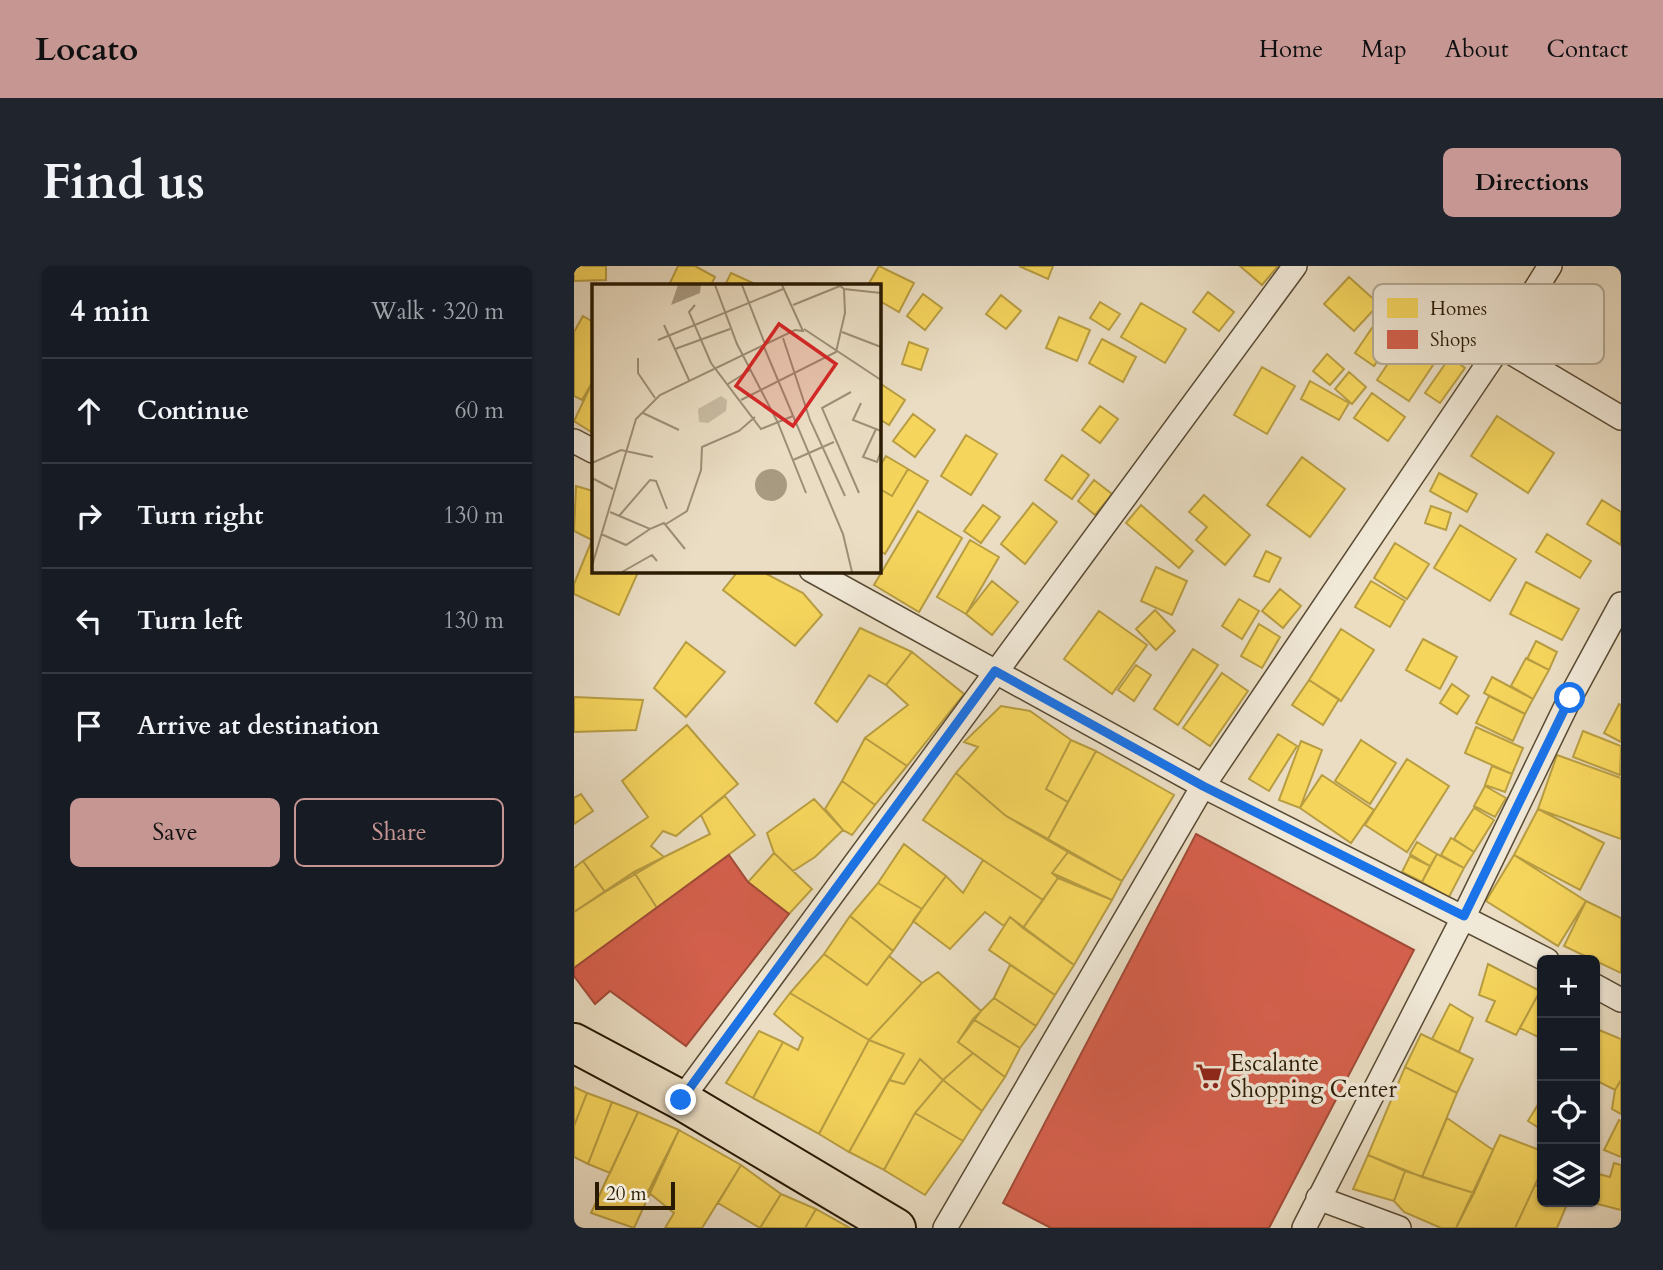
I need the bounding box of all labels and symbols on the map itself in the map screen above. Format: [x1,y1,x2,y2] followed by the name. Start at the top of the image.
[592,284,880,572] inset map
[1373,284,1604,364] legend
[1430,296,1487,322] text: Homes
[1430,327,1477,353] text: Shops
[1554,682,1585,713] route start
[1230,1048,1397,1105] place label: Escalante Shopping Center
[1194,1061,1224,1091] supermarket icon: Escalante Shopping Center
[665,1084,696,1115] route end
[595,1179,676,1211] scale bar

